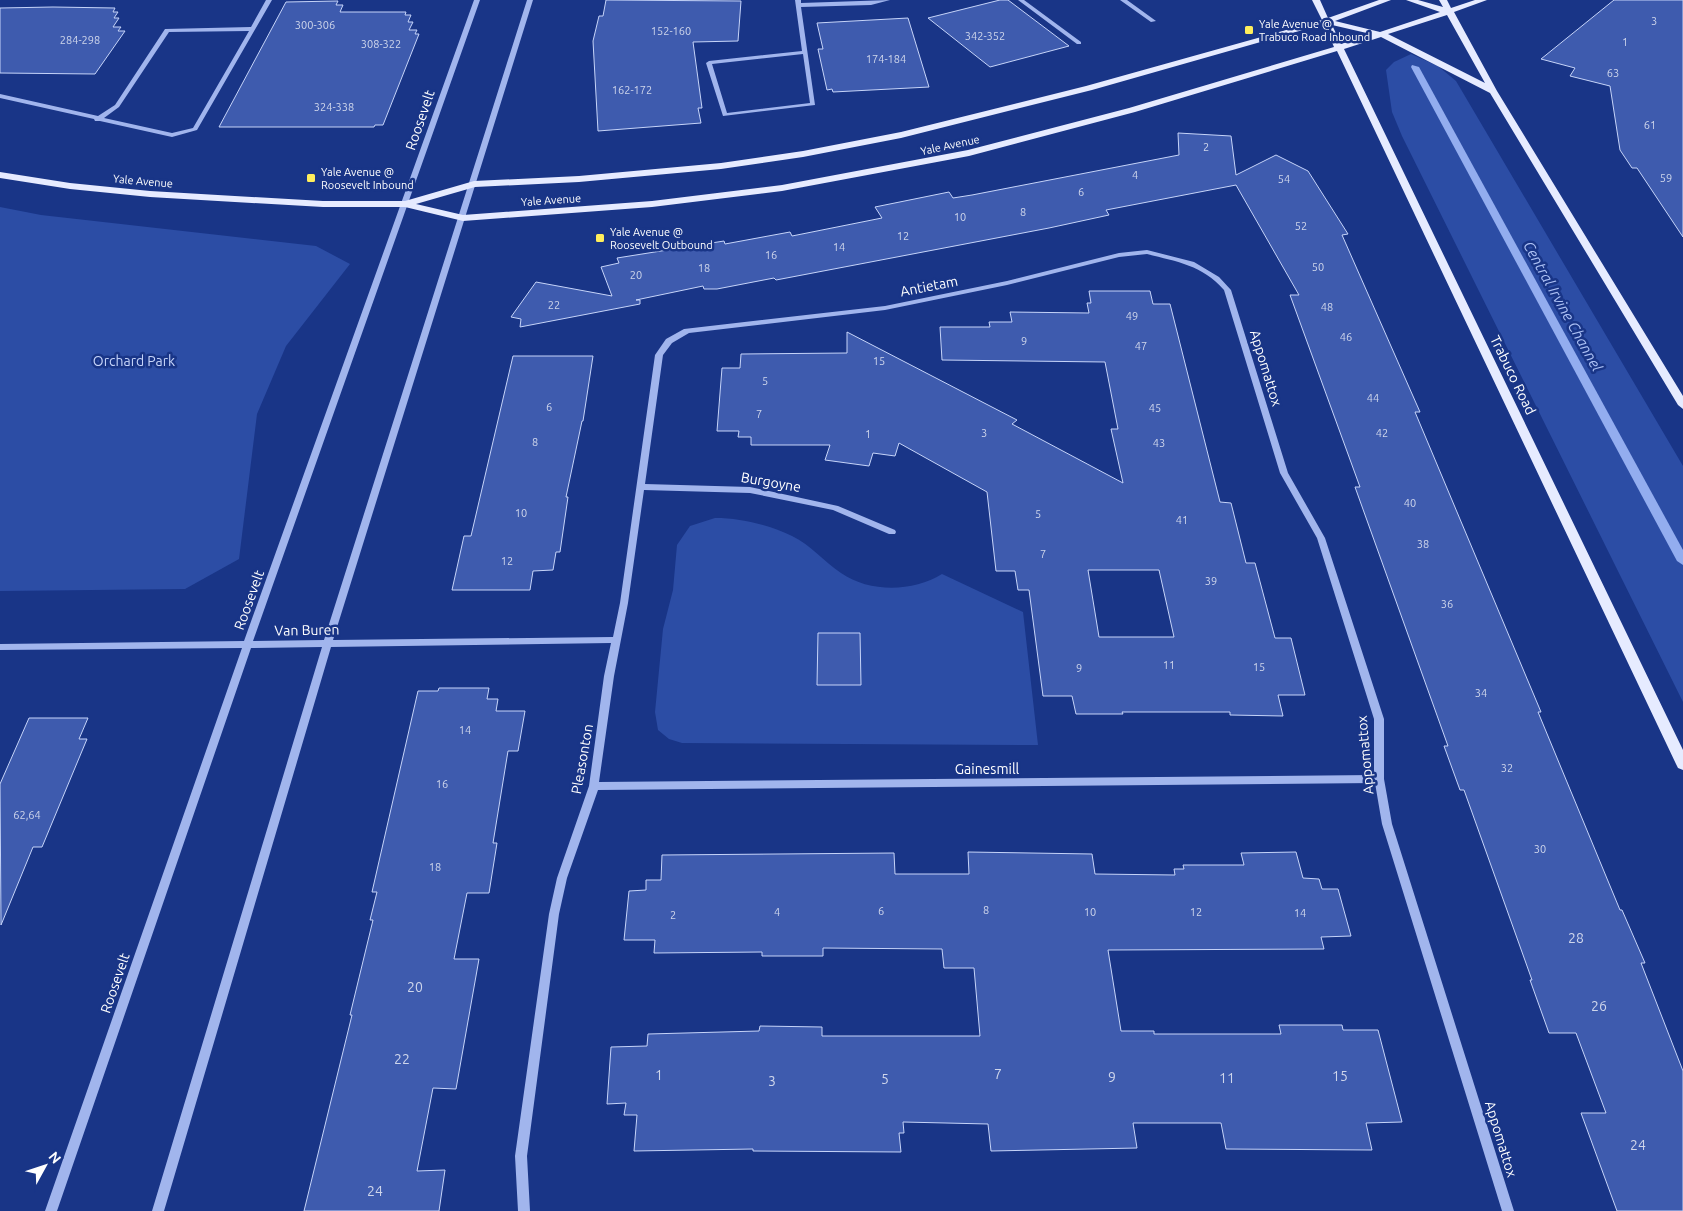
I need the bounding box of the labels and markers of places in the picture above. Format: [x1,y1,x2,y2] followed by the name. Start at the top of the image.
[1259,18,1370,43] place label: Yale Avenue @ Trabuco Road Inbound
[1243,24,1255,36] marker: Yale Avenue @ Trabuco Road Inbound
[321,166,414,191] place label: Yale Avenue @ Roosevelt Inbound
[305,172,317,184] marker: Yale Avenue @ Roosevelt Inbound
[610,226,713,251] place label: Yale Avenue @ Roosevelt Outbound
[594,232,606,244] marker: Yale Avenue @ Roosevelt Outbound

